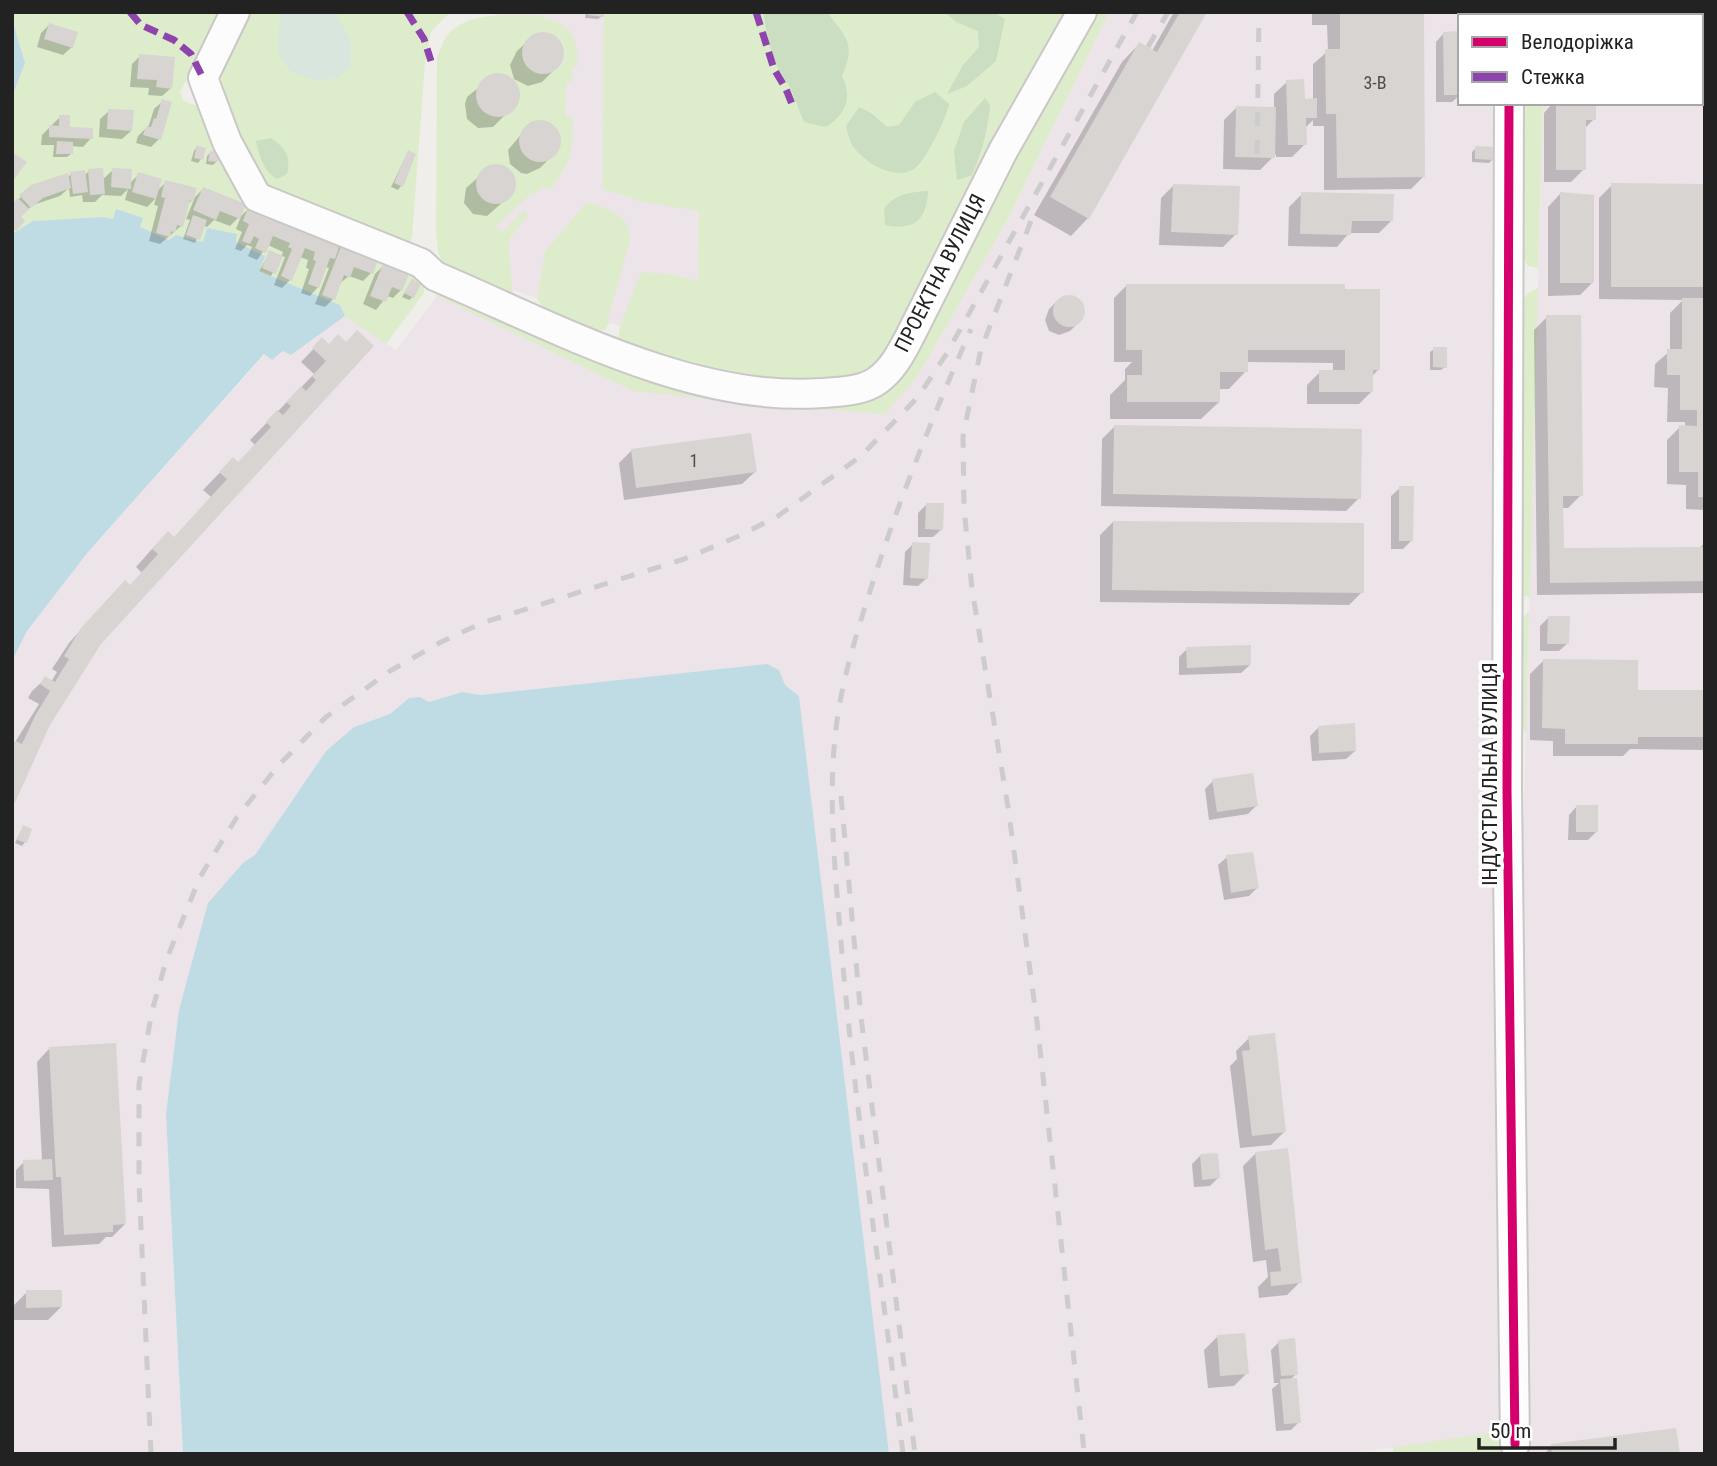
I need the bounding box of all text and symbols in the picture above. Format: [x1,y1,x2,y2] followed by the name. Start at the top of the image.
[1458,14,1703,105] legend
[1521,30,1634,54] text: Велодоріжка
[1521,65,1585,89] text: Стежка
[1363,72,1387,93] house number: 3-В
[890,190,990,356] street label: ПРОЕКТНА ВУЛИЦЯ
[690,450,698,471] house number: 1
[1478,662,1502,886] street label: ІНДУСТРІАЛЬНА ВУЛИЦЯ
[1479,1406,1616,1450] scale bar
[1490,1419,1531,1443] text: 50 m

